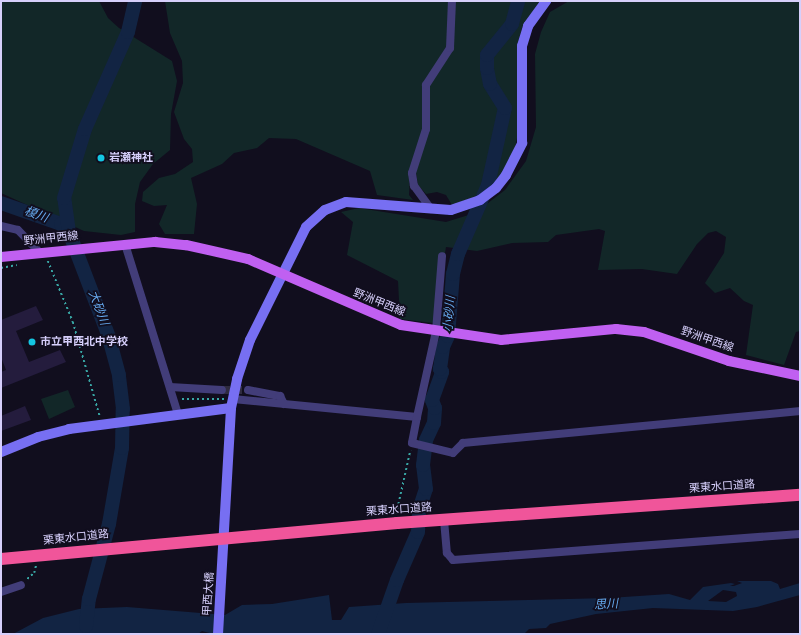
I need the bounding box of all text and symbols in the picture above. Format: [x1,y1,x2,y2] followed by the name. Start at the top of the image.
[109,151,153,165] place label: 岩瀬神社
[96,153,106,163] marker: 岩瀬神社
[22,204,50,226] water label: 榎川
[23,230,79,248] street label: 野洲甲西線
[351,287,407,319] street label: 野洲甲西線
[85,289,111,327] water label: 大砂川
[441,295,459,333] water label: 小砂川
[679,325,735,355] street label: 野洲甲西線
[40,335,128,349] place label: 市立甲西北中学校
[27,337,37,347] marker: 市立甲西北中学校
[689,478,755,496] street label: 栗東水口道路
[366,501,432,519] street label: 栗東水口道路
[42,528,110,548] street label: 栗東水口道路
[201,572,217,616] street label: 甲西大橋
[594,597,618,613] water label: 思川

